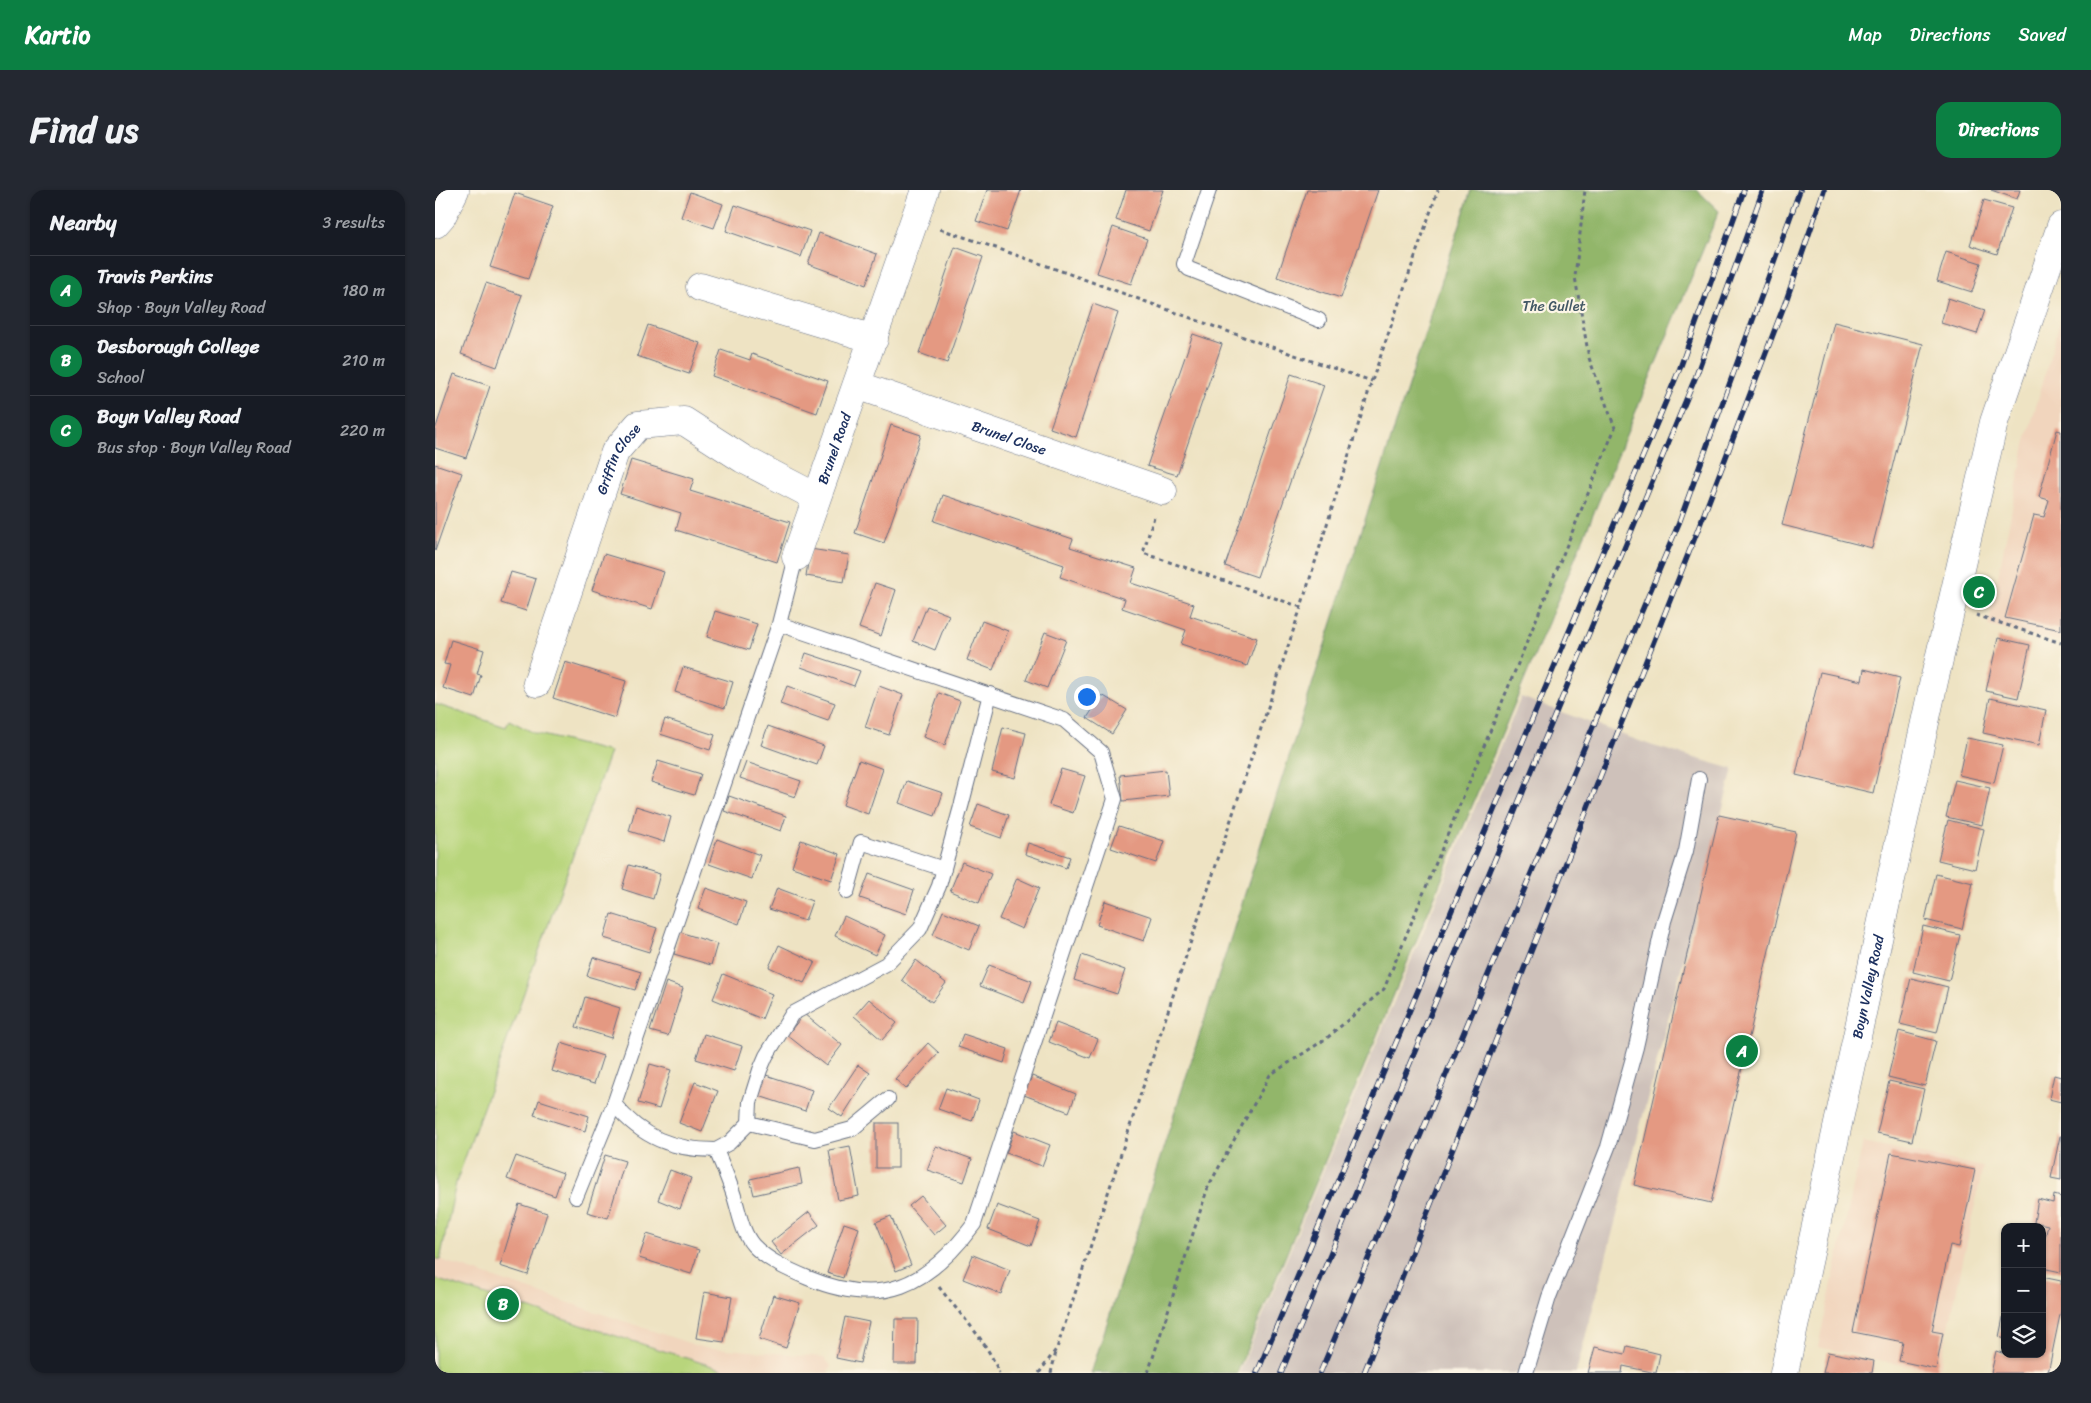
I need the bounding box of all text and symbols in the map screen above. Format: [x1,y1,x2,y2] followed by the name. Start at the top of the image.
[25,14,90,56] text: Kartio
[1849,19,1882,51] text: Map
[1910,19,1991,51] text: Directions
[2019,19,2066,51] text: Saved
[30,99,138,161] text: Find us
[1936,102,2061,158] button: Directions
[50,204,116,242] text: Nearby
[322,208,385,237] text: 3 results
[97,260,213,293] text: Travis Perkins
[61,276,71,305] text: A
[342,276,385,305] text: 180 m
[97,293,265,322] text: Shop · Boyn Valley Road
[1522,294,1586,319] park label: The Gullet
[97,330,259,363] text: Desborough College
[61,346,71,375] text: B
[342,346,385,375] text: 210 m
[97,363,144,392] text: School
[97,400,240,433] text: Boyn Valley Road
[810,408,859,488] street label: Brunel Road
[968,414,1050,463] street label: Brunel Close
[61,416,71,445] text: C
[340,416,385,445] text: 220 m
[589,418,648,498] street label: Griffin Close
[97,433,291,462] text: Bus stop · Boyn Valley Road
[1963,573,1995,611] pin: C
[1074,684,1100,710] your location
[1845,931,1892,1041] street label: Boyn Valley Road
[1726,1032,1758,1070] pin: A
[2001,1223,2046,1358] map controls
[2001,1223,2046,1268] button: +
[2001,1268,2046,1313] button: −
[487,1285,519,1323] pin: B
[2001,1313,2046,1358] button: layers

